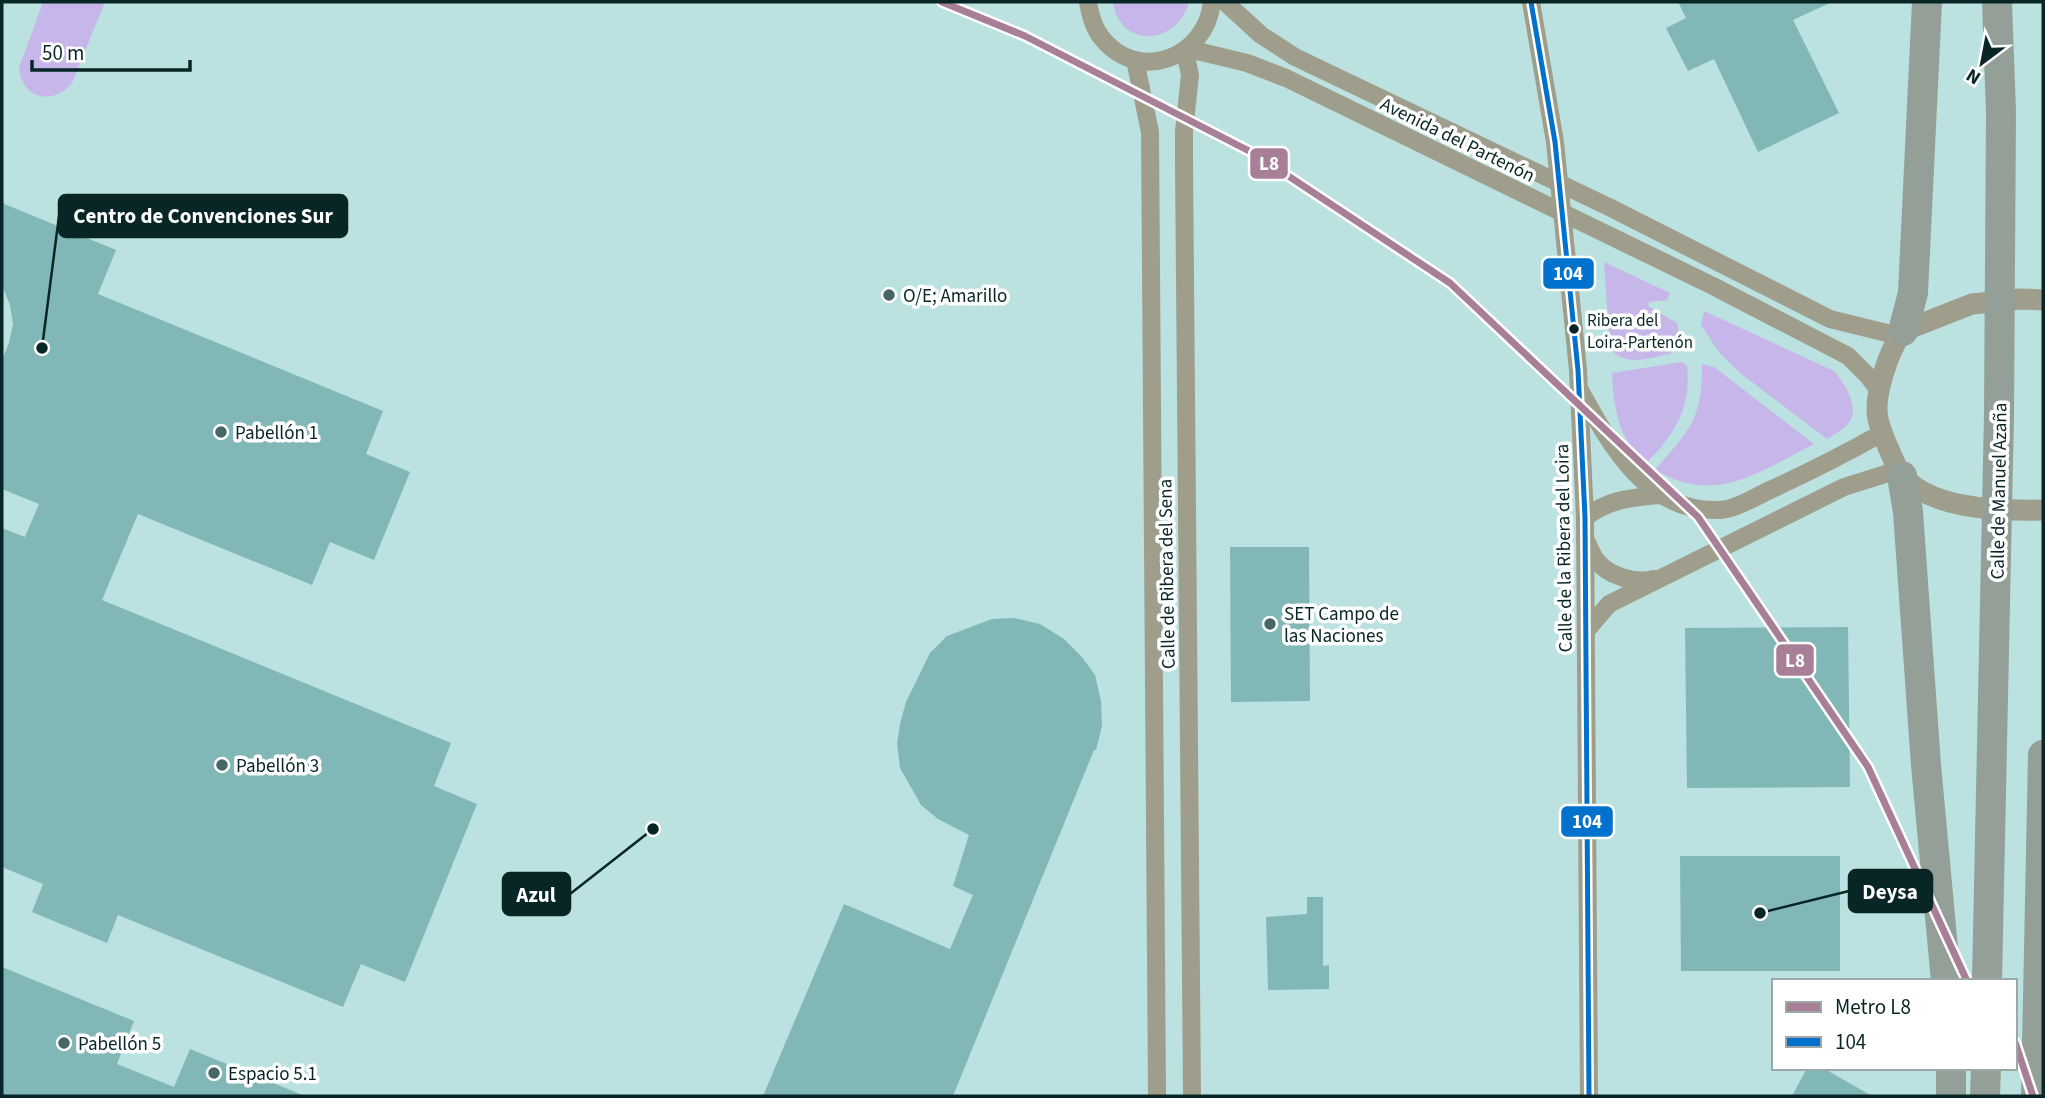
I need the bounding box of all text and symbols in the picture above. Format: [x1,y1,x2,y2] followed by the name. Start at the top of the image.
[32,28,189,72] scale bar
[1947,28,2017,98] north arrow
[42,38,84,68] text: 50 m
[1961,61,1986,91] text: N
[1376,91,1539,189] street label: Avenida del Partenón
[1249,147,1289,180] line badge: L8
[1259,151,1279,178] text: L8
[59,195,347,237] callout: Centro de Convenciones Sur
[73,201,333,231] text: Centro de Convenciones Sur
[1542,257,1595,290] line badge: 104
[1553,261,1583,288] text: 104
[903,283,1007,310] place label: O/E; Amarillo
[881,287,897,303] marker: O/E; Amarillo
[1587,309,1693,355] place label: Ribera del Loira-Partenón
[1567,322,1581,336] marker: Ribera del Loira-Partenón
[1984,402,2015,580] street label: Calle de Manuel Azaña
[235,420,318,447] place label: Pabellón 1
[213,424,229,440] marker: Pabellón 1
[1549,443,1580,652] street label: Calle de la Ribera del Loira
[1152,479,1183,669] street label: Calle de Ribera del Sena
[1284,601,1399,650] place label: SET Campo de las Naciones
[1262,616,1278,632] marker: SET Campo de las Naciones
[1775,643,1815,677] line badge: L8
[1785,648,1805,675] text: L8
[236,753,319,780] place label: Pabellón 3
[214,757,230,773] marker: Pabellón 3
[1560,805,1614,838] line badge: 104
[1572,809,1602,836] text: 104
[1849,870,1932,912] callout: Deysa
[503,873,570,915] callout: Azul
[1862,877,1918,907] text: Deysa
[515,880,556,910] text: Azul
[1772,979,2017,1070] legend
[1835,992,1911,1022] text: Metro L8
[1835,1027,1866,1057] text: 104
[78,1031,161,1058] place label: Pabellón 5
[56,1035,72,1051] marker: Pabellón 5
[228,1061,317,1088] place label: Espacio 5.1
[206,1065,222,1081] marker: Espacio 5.1

